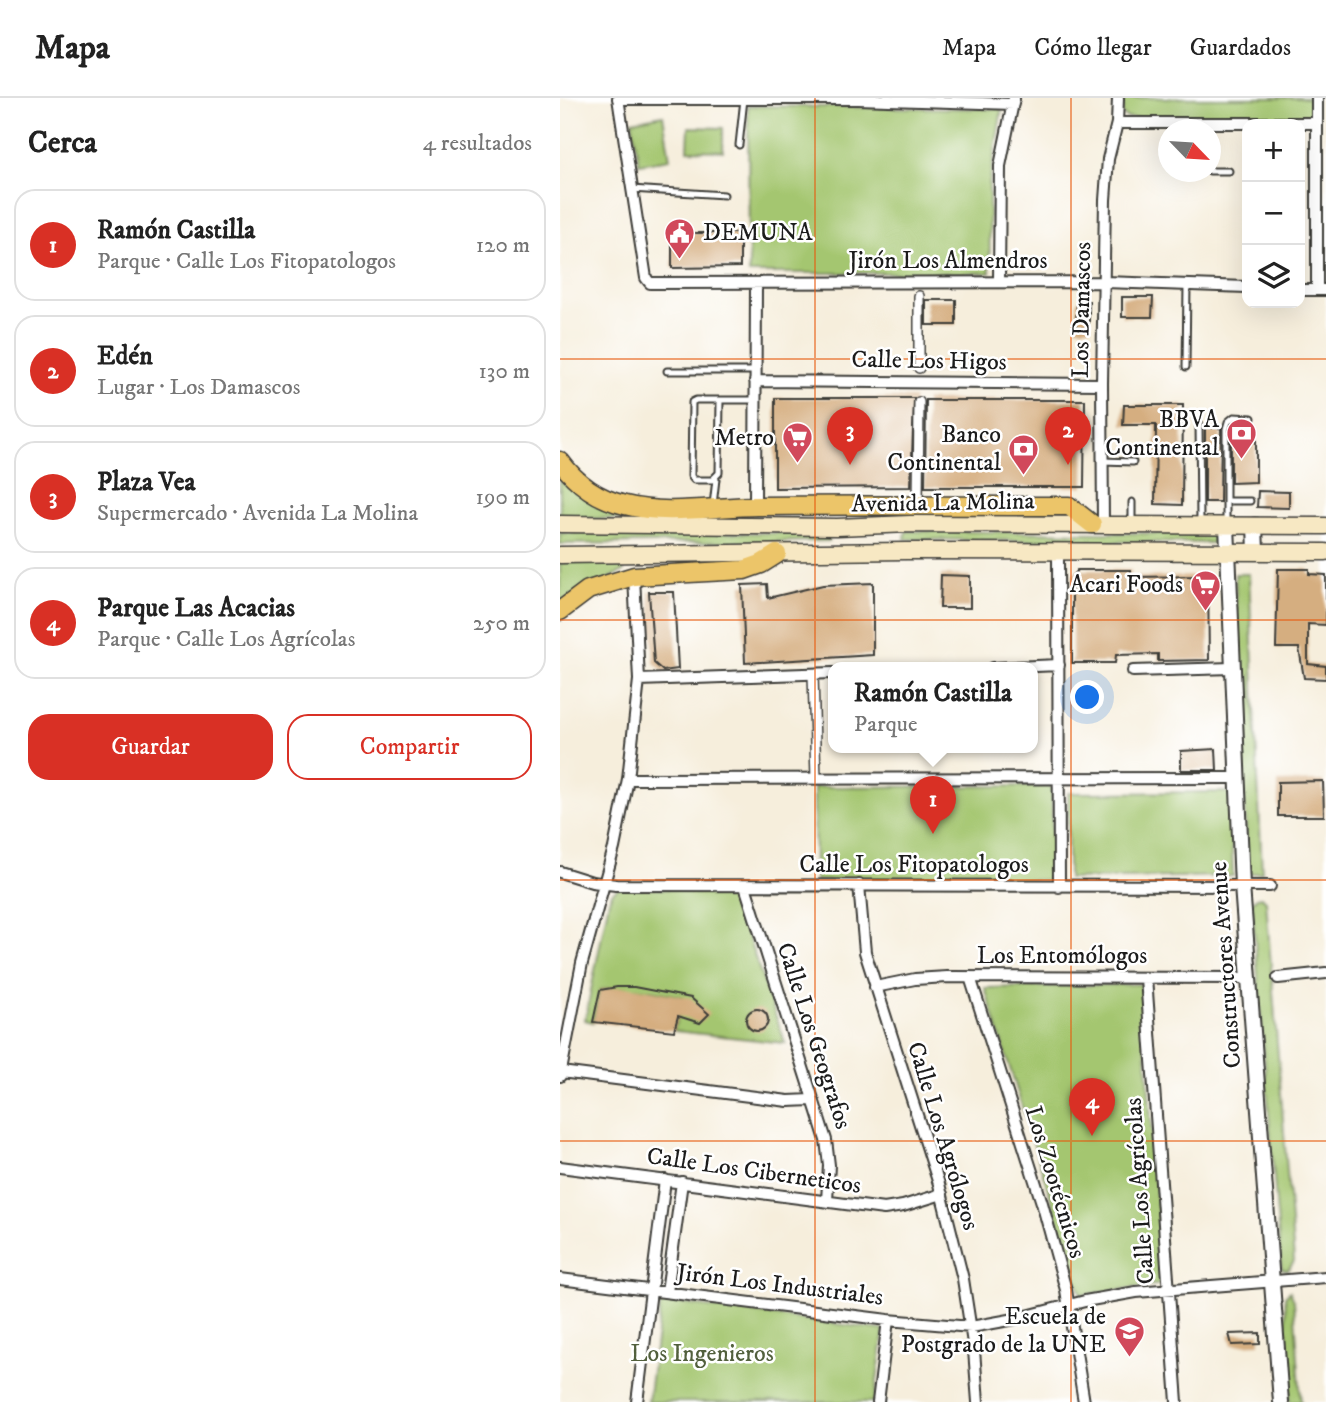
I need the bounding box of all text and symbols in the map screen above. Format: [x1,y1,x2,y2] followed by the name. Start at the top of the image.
[35,28,110,69] text: Mapa
[942,33,996,63] text: Mapa
[1034,33,1152,63] text: Cómo llegar
[1190,33,1291,63] text: Guardados
[1158,119,1221,182] north arrow
[1242,119,1305,308] map controls
[1242,119,1305,182] button: +
[28,125,97,162] text: Cerca
[423,129,532,158] text: 4 resultados
[1242,182,1305,245] button: −
[97,214,255,247] text: Ramón Castilla
[663,216,697,260] public building icon: DEMUNA
[703,218,813,248] place label: DEMUNA
[49,231,57,260] text: 1
[476,231,530,260] text: 120 m
[1066,242,1098,378] street label: Los Damascos
[1242,245,1305,308] button: layers
[846,246,1048,276] street label: Jirón Los Almendros
[97,247,396,276] text: Parque · Calle Los Fitopatologos
[97,340,153,373] text: Edén
[851,345,1007,377] street label: Calle Los Higos
[47,357,59,386] text: 2
[478,357,530,386] text: 130 m
[97,373,300,402] text: Lugar · Los Damascos
[1105,405,1220,463] place label: BBVA Continental
[827,407,873,465] pin: 3
[1045,407,1091,465] pin: 2
[1225,417,1259,461] bank icon: BBVA Continental
[887,420,1002,478] place label: Banco Continental
[780,421,814,465] supermarket icon: Metro
[714,423,774,453] place label: Metro
[1007,432,1041,476] bank icon: Banco Continental
[97,466,196,499] text: Plaza Vea
[49,483,57,512] text: 3
[476,483,530,512] text: 190 m
[851,486,1036,520] street label: Avenida La Molina
[97,499,418,528] text: Supermercado · Avenida La Molina
[1189,568,1223,612] supermarket icon: Acari Foods
[1070,570,1183,600] place label: Acari Foods
[97,592,295,625] text: Parque Las Acacias
[46,609,60,638] text: 4
[473,609,530,638] text: 250 m
[97,625,355,654] text: Parque · Calle Los Agrícolas
[828,662,1038,753] popup
[854,677,1012,710] text: Ramón Castilla
[1070,680,1104,714] your location
[854,710,917,739] text: Parque
[28,714,273,780] button: Guardar
[287,714,532,780] button: Compartir
[910,776,956,834] pin: 1
[799,850,1029,880] street label: Calle Los Fitopatologos
[1204,861,1248,1069] street label: Constructores Avenue
[770,939,858,1133] street label: Calle Los Geografos
[977,941,1147,971] street label: Los Entomólogos
[900,1038,986,1234] street label: Calle Los Agrólogos
[1069,1078,1115,1136] pin: 4
[1119,1097,1161,1285] street label: Calle Los Agrícolas
[1018,1102,1092,1262] street label: Los Zootécnicos
[645,1141,863,1201] street label: Calle Los Ciberneticos
[673,1257,885,1313] street label: Jirón Los Industriales
[901,1302,1106,1360] place label: Escuela de Postgrado de la UNE
[1112,1314,1146,1358] school or university icon: Escuela de Postgrado de la UNE
[630,1339,774,1369] park label: Los Ingenieros

